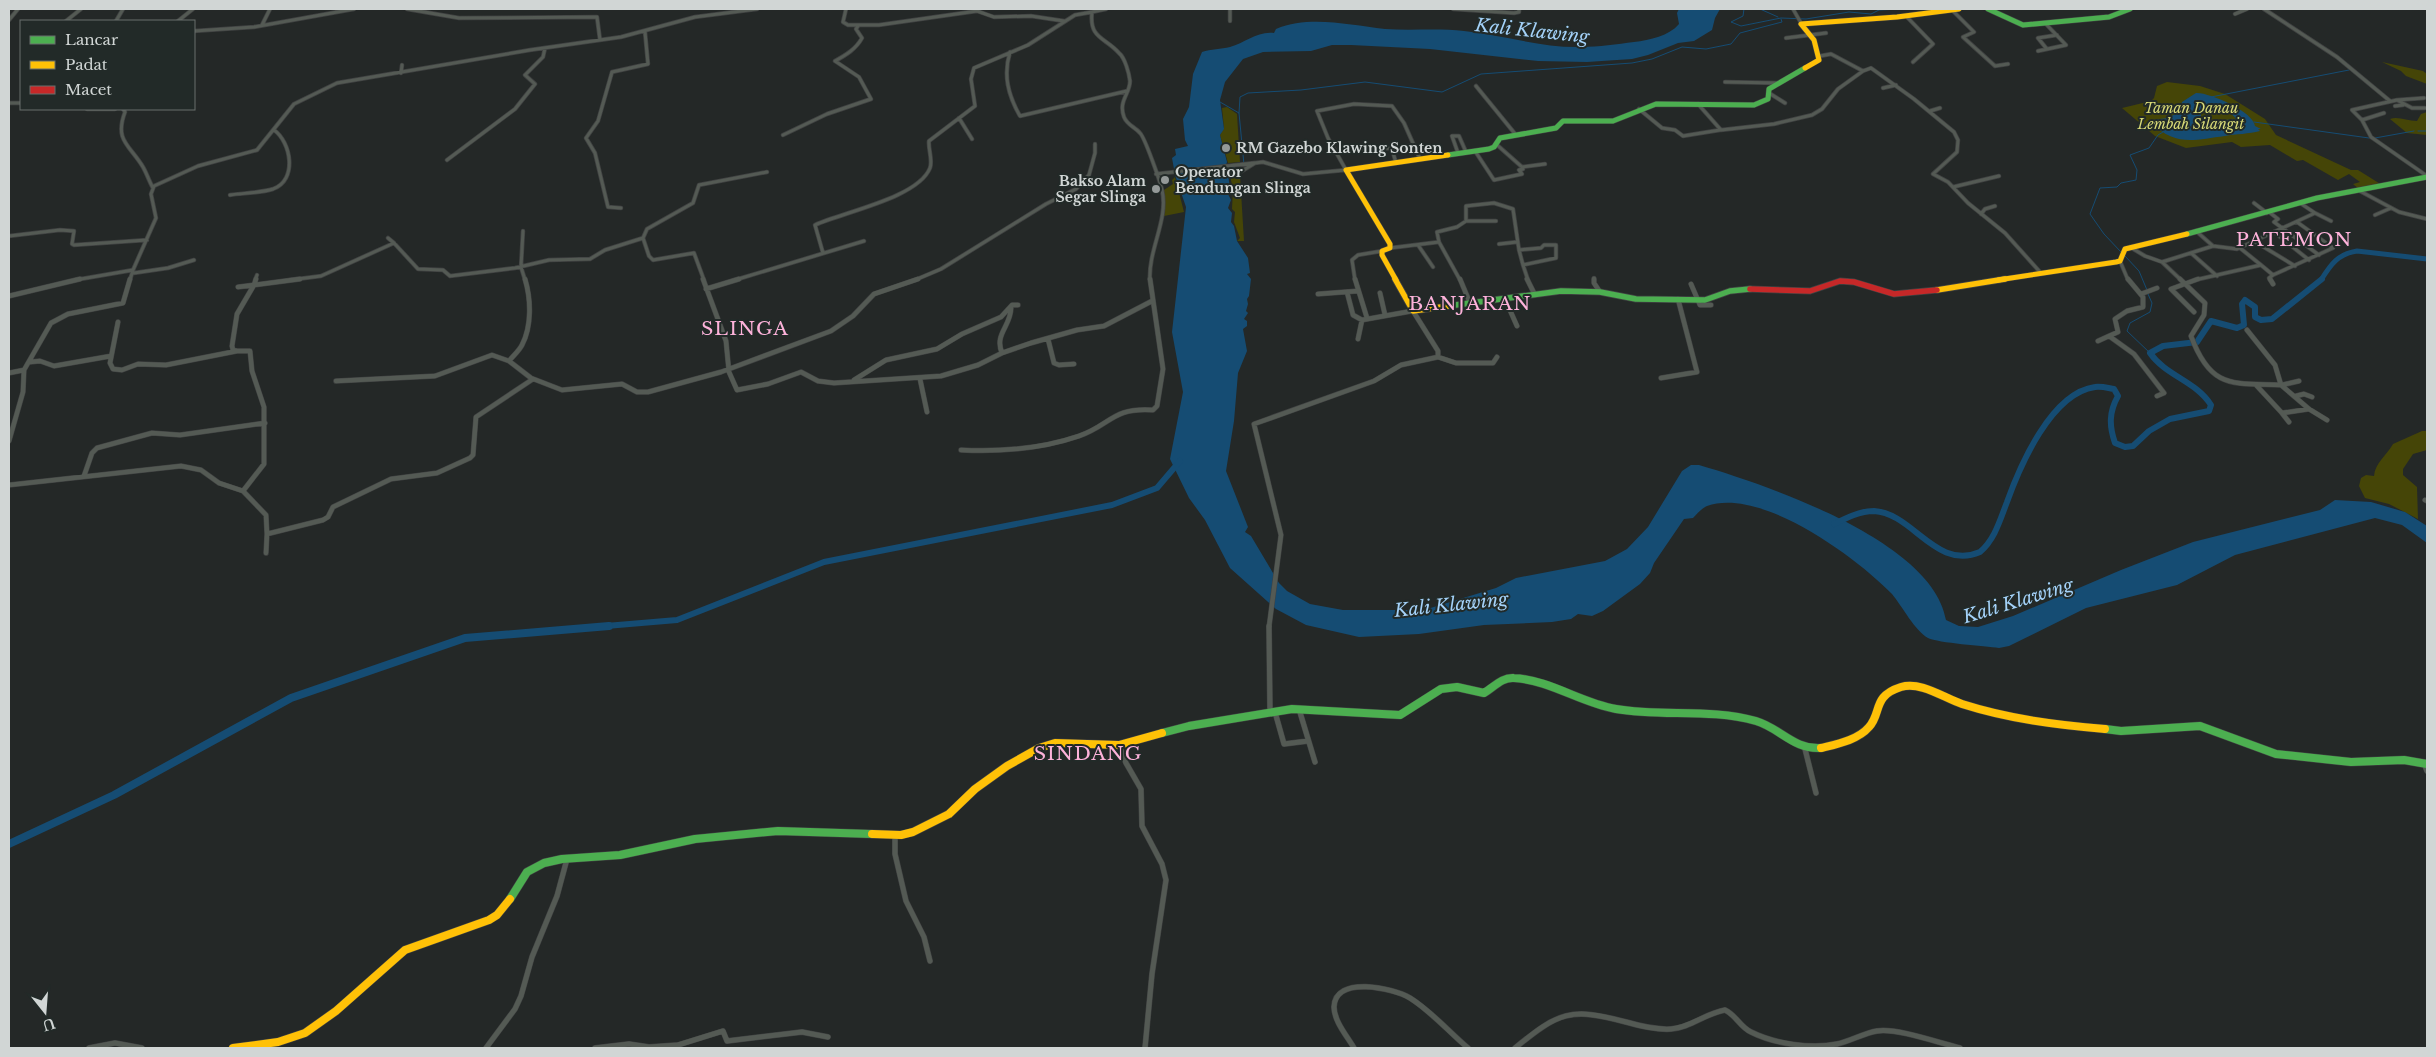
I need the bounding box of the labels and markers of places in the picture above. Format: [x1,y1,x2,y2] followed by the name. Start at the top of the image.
[1236,139,1442,157] place label: RM Gazebo Klawing Sonten
[1220,142,1232,154] marker: RM Gazebo Klawing Sonten
[1175,163,1311,197] place label: Operator Bendungan Slinga
[1055,172,1147,206] place label: Bakso Alam Segar Slinga
[1159,174,1171,186] marker: Operator Bendungan Slinga
[1150,183,1162,195] marker: Bakso Alam Segar Slinga

